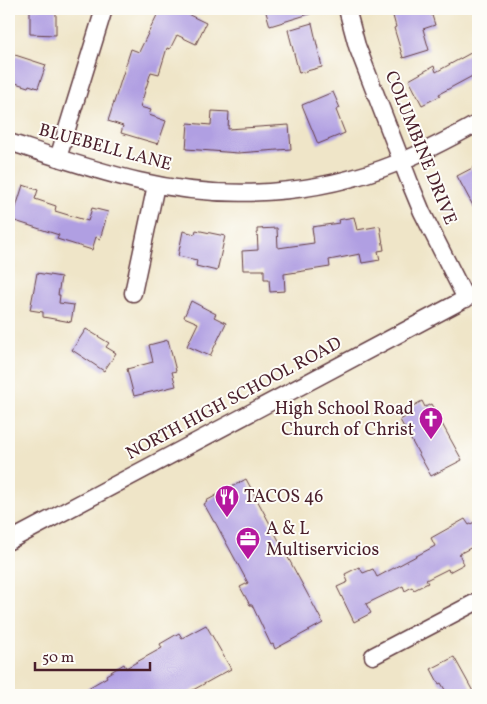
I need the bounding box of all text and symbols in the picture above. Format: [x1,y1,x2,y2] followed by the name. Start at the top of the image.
[378,67,462,229] street label: COLUMBINE DRIVE
[36,118,175,178] street label: BLUEBELL LANE
[122,331,346,467] street label: NORTH HIGH SCHOOL ROAD
[275,397,414,443] place label: High School Road Church of Christ
[418,406,444,440] church icon: High School Road Church of Christ
[214,484,240,518] restaurant icon: TACOS 46
[244,485,323,510] place label: TACOS 46
[266,517,379,563] place label: A & L Multiservicios
[235,526,261,560] office icon: A & L Multiservicios
[35,639,150,671] scale bar
[42,648,74,669] text: 50 m

